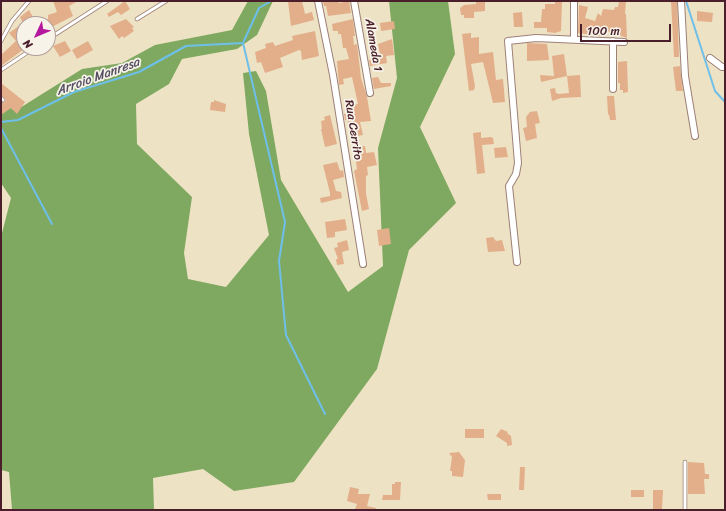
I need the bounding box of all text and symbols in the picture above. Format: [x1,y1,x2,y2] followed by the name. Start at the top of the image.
[16,16,56,56] north arrow
[582,16,673,42] scale bar
[361,17,385,73] street label: Alameda 1
[587,20,620,42] text: 100 m
[18,35,37,53] text: N
[54,55,142,99] water label: Arroio Manresa
[341,99,365,161] street label: Rua Cerrito

